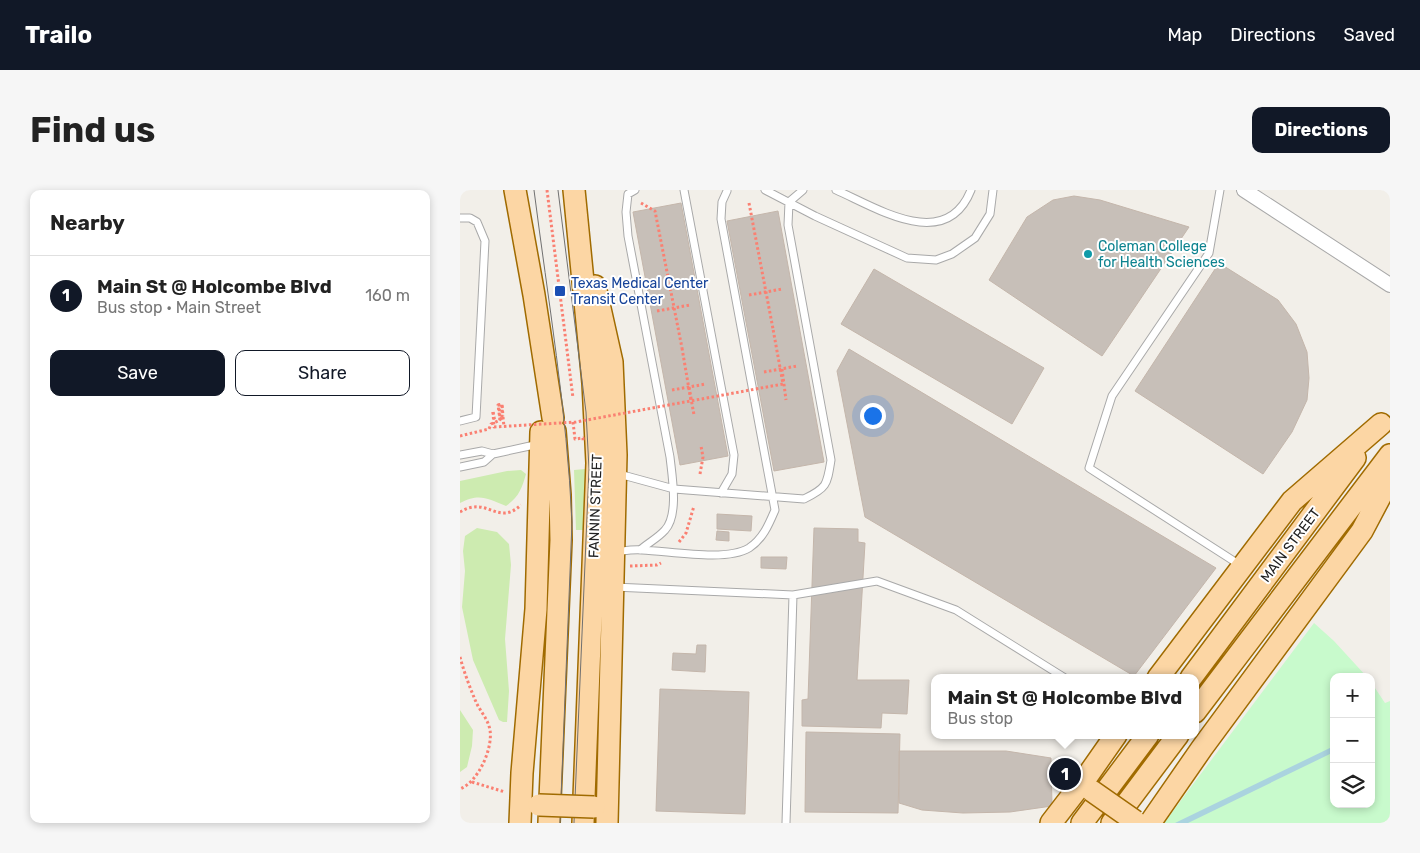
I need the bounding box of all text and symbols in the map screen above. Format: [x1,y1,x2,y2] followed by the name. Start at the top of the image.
[25,21,92,49] text: Trailo
[1167,24,1202,46] text: Map
[1230,24,1316,46] text: Directions
[1344,24,1395,46] text: Saved
[1252,107,1390,153] button: Directions
[30,109,155,151] text: Find us
[50,210,125,235] text: Nearby
[1098,238,1225,271] place label: Coleman College for Health Sciences
[1082,248,1094,260] marker: Coleman College for Health Sciences
[97,275,332,298] text: Main St @ Holcombe Blvd
[571,275,709,308] place label: Texas Medical Center Transit Center
[553,284,567,298] marker: Texas Medical Center Transit Center
[62,286,70,305] text: 1
[365,286,410,305] text: 160 m
[97,298,261,317] text: Bus stop · Main Street
[50,350,225,396] button: Save
[235,350,410,396] button: Share
[860,403,886,429] your location
[585,454,606,558] street label: FANNIN STREET
[1257,505,1324,586] street label: MAIN STREET
[1330,673,1375,808] map controls
[1330,673,1375,718] button: +
[931,674,1199,739] popup
[948,686,1182,709] text: Main St @ Holcombe Blvd
[948,709,1013,728] text: Bus stop
[1330,718,1375,763] button: −
[1049,755,1081,793] pin: 1
[1330,763,1375,808] button: layers

